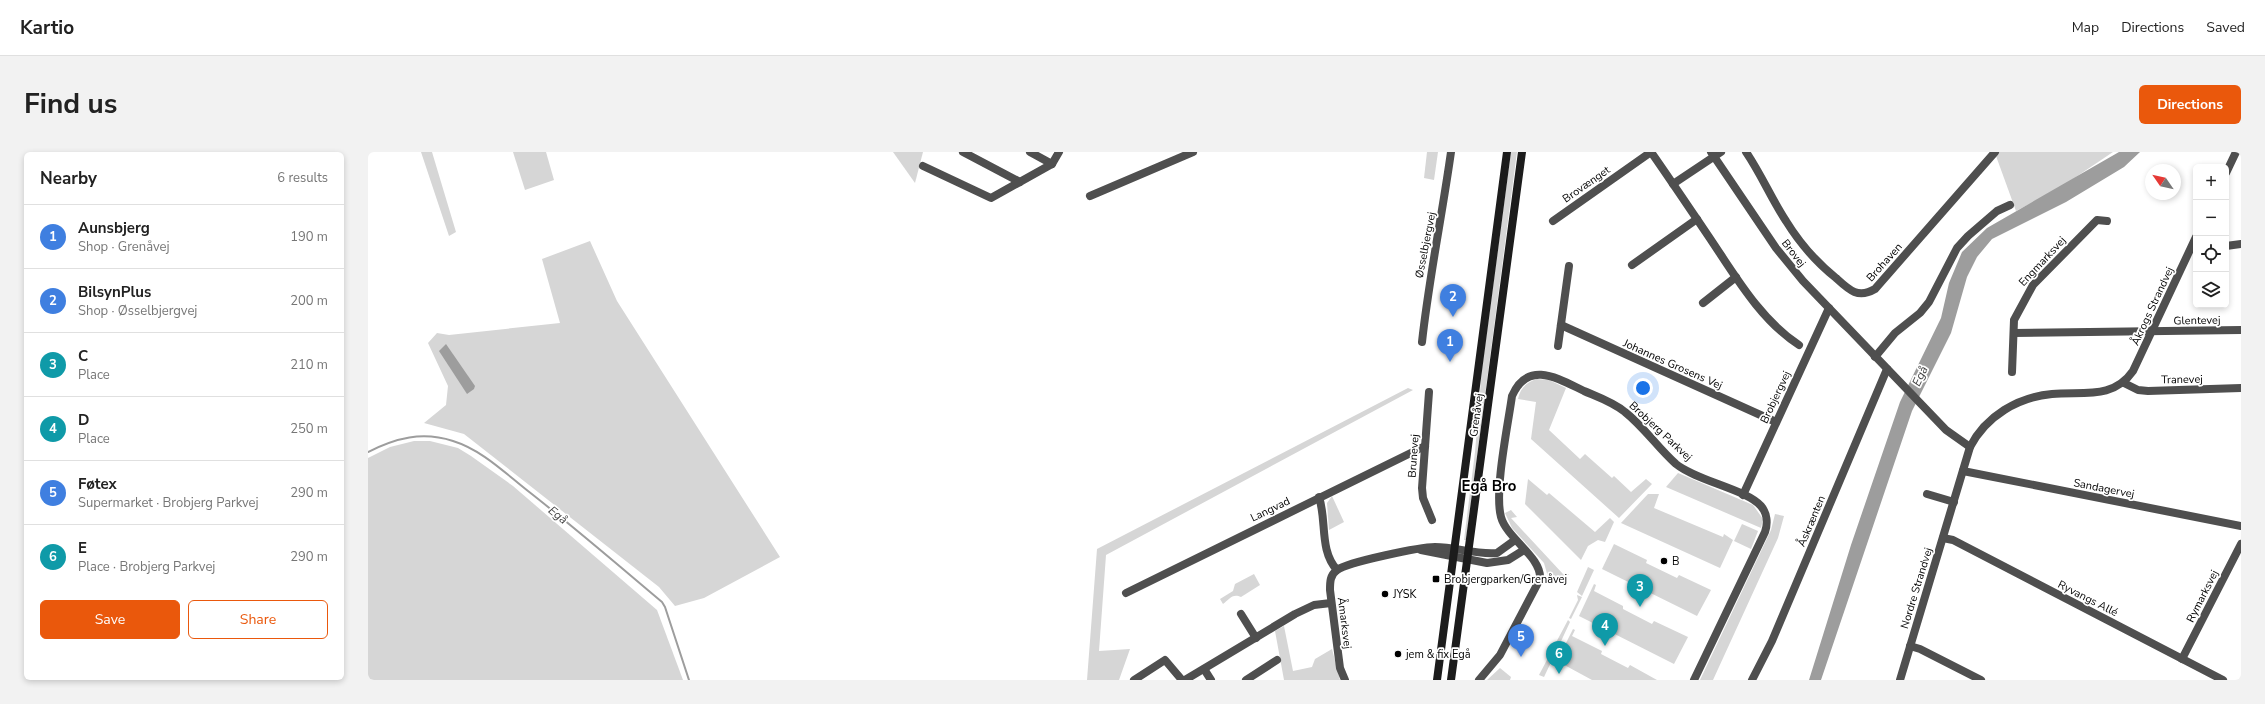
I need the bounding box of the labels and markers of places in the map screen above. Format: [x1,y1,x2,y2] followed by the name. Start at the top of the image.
[1440,284,1466,317] pin: 2
[1437,329,1463,362] pin: 1
[1672,554,1679,569] place label: B
[1659,556,1669,566] marker: B
[1444,572,1567,587] place label: Brobjergparken/Grenåvej
[1431,574,1441,584] marker: Brobjergparken/Grenåvej
[1627,574,1653,607] pin: 3
[1392,587,1418,602] place label: JYSK
[1380,589,1390,599] marker: JYSK
[1592,613,1618,646] pin: 4
[1508,624,1534,657] pin: 5
[1546,641,1572,674] pin: 6
[1405,647,1471,662] place label: jem & fix Egå
[1393,649,1403,659] marker: jem & fix Egå

